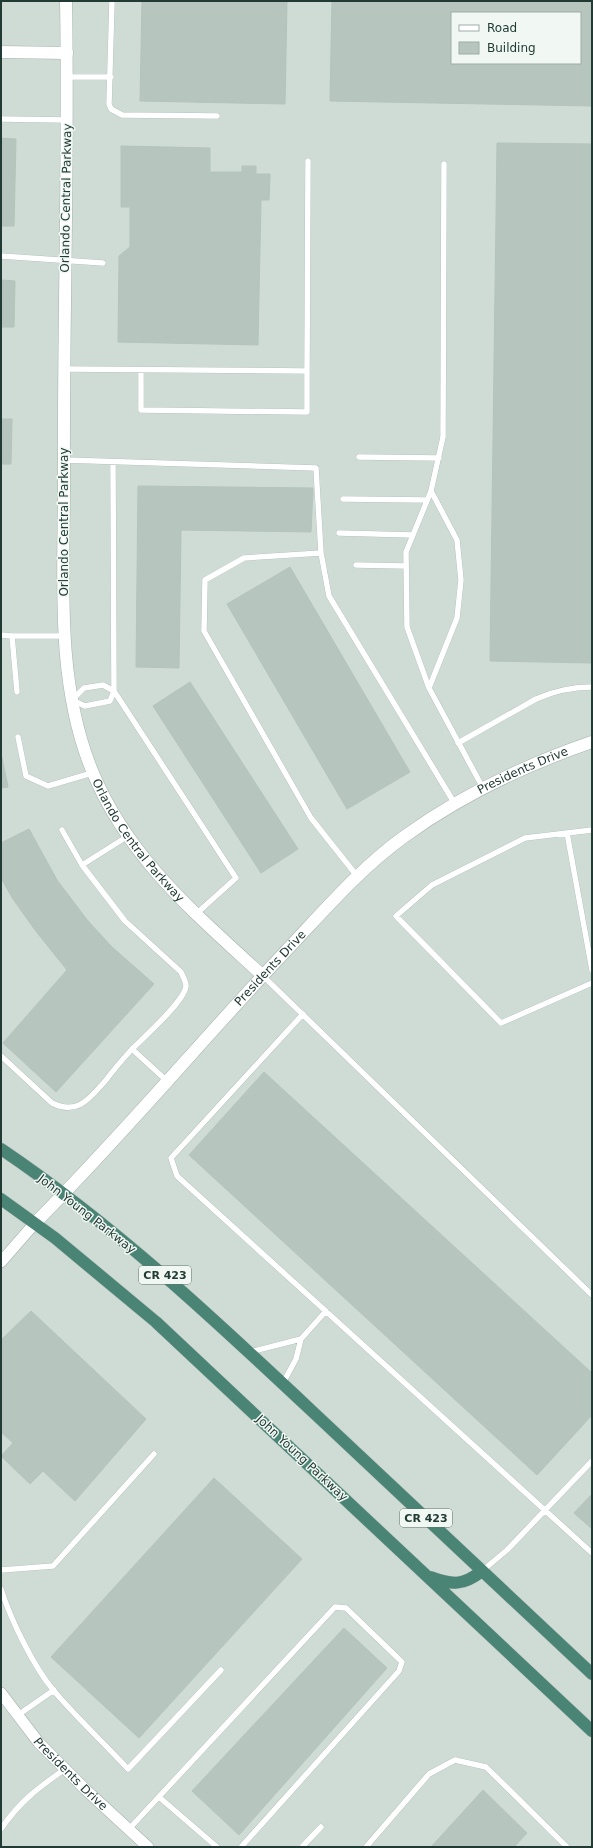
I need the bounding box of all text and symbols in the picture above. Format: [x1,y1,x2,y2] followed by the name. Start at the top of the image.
[451,12,581,64] legend
[487,21,517,35] text: Road
[487,41,536,55] text: Building
[58,123,74,273] street label: Orlando Central Parkway
[57,447,71,597] street label: Orlando Central Parkway
[475,744,570,797] street label: Presidents Drive
[89,776,187,905] street label: Orlando Central Parkway
[232,927,309,1009] street label: Presidents Drive
[35,1171,139,1256] street label: John Young Parkway
[139,1266,191,1284] road number: CR 423
[253,1411,351,1504] street label: John Young Parkway
[400,1509,452,1527] road number: CR 423
[30,1735,110,1813] street label: Presidents Drive

